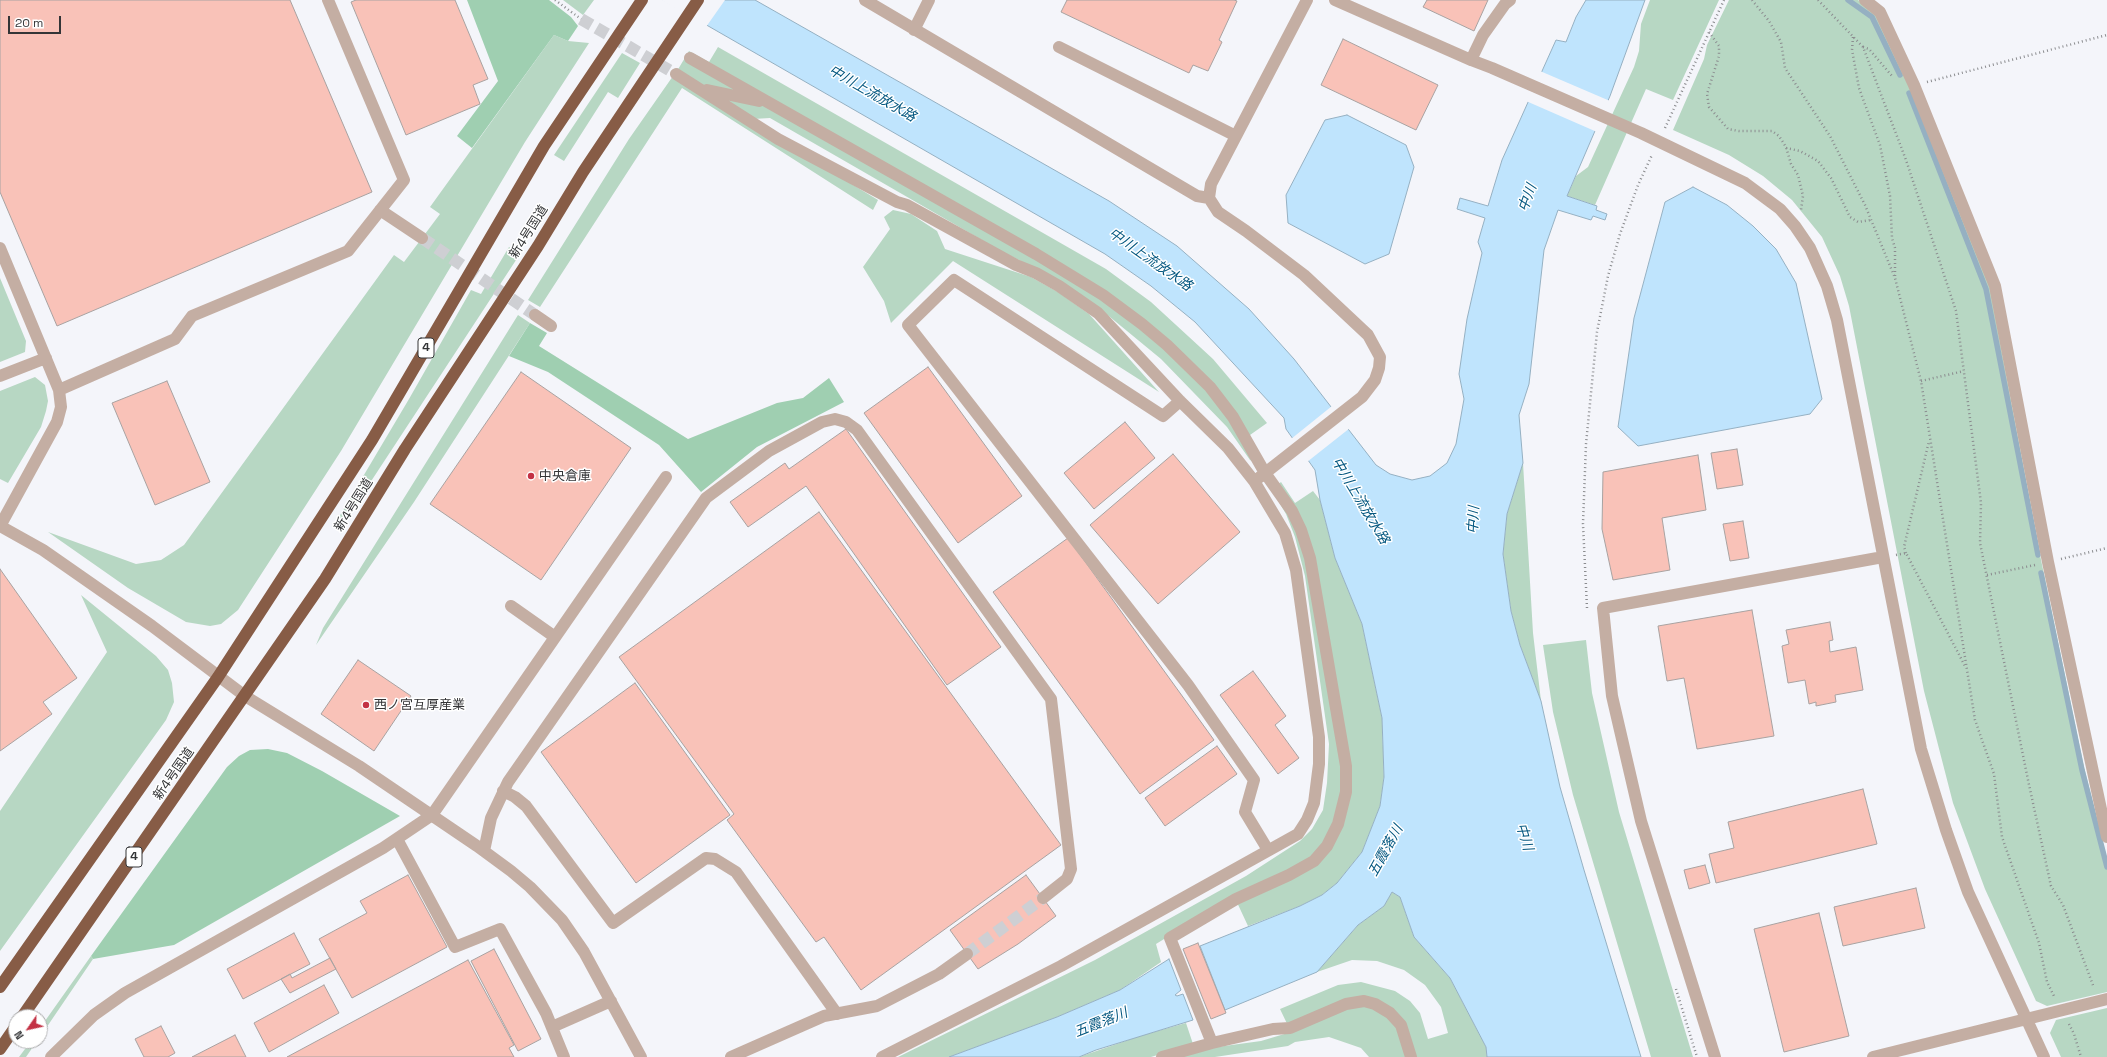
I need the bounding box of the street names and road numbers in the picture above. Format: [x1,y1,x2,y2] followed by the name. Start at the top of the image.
[506,202,552,262] street label: 新4号国道
[418,338,434,358] road number: 4
[331,475,377,535] street label: 新4号国道
[150,745,198,803] street label: 新4号国道
[126,847,142,867] road number: 4

